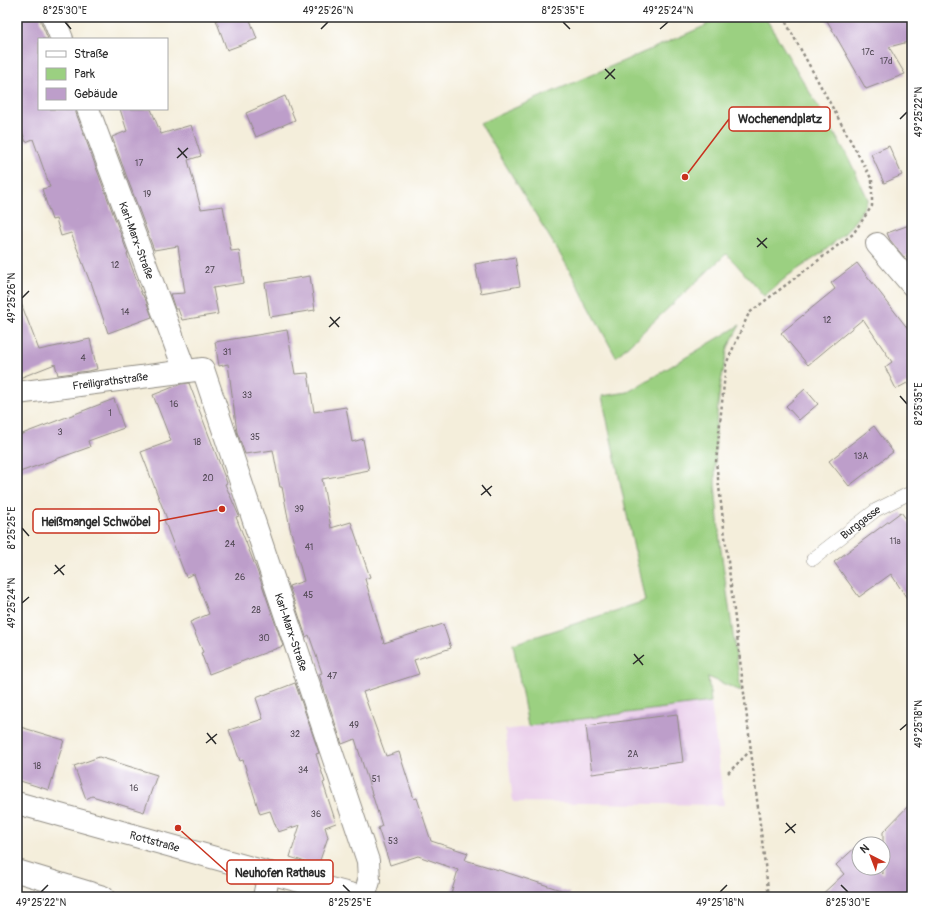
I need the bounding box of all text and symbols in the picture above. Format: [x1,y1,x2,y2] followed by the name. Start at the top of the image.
[43,5,87,17] text: 8°25'30"E
[303,5,354,17] text: 49°25'26"N
[542,5,584,17] text: 8°25'35"E
[643,5,694,17] text: 49°25'24"N
[38,38,168,110] legend
[74,47,108,62] text: Straße
[862,47,875,58] house number: 17c
[880,56,892,67] house number: 17d
[74,67,95,82] text: Park
[74,87,118,102] text: Gebäude
[913,87,925,137] text: 49°25'22"N
[729,107,830,131] callout: Wochenendplatz
[738,112,823,127] text: Wochenendplatz
[135,158,143,169] house number: 17
[143,189,151,200] house number: 19
[116,200,157,281] street label: Karl-Marx-Straße
[111,260,119,271] house number: 12
[205,265,215,276] house number: 27
[6,272,18,323] text: 49°25'26"N
[121,307,130,318] house number: 14
[823,315,831,326] house number: 12
[223,347,231,358] house number: 31
[80,353,86,364] house number: 4
[72,370,149,392] street label: Freiligrathstraße
[913,383,925,425] text: 8°25'35"E
[242,390,252,401] house number: 33
[170,399,178,410] house number: 16
[108,408,112,419] house number: 1
[57,427,63,438] house number: 3
[250,432,260,443] house number: 35
[193,437,201,448] house number: 18
[854,451,868,462] house number: 13A
[202,473,214,484] house number: 20
[838,502,883,542] street label: Burggasse
[294,504,304,515] house number: 39
[6,507,18,549] text: 8°25'25"E
[33,509,159,533] callout: Heißmangel Schwöbel
[41,515,151,530] text: Heißmangel Schwöbel
[889,536,901,547] house number: 11a
[225,539,236,550] house number: 24
[305,542,313,553] house number: 41
[235,572,245,583] house number: 26
[6,577,18,628] text: 49°25'24"N
[303,590,313,601] house number: 45
[272,591,311,673] street label: Karl-Marx-Straße
[251,605,261,616] house number: 28
[258,633,270,644] house number: 30
[327,671,337,682] house number: 47
[913,700,925,748] text: 49°25'18"N
[349,720,359,731] house number: 49
[290,729,300,740] house number: 32
[628,749,639,760] house number: 2A
[33,761,41,772] house number: 18
[298,765,309,776] house number: 34
[372,774,380,785] house number: 51
[130,783,138,794] house number: 16
[311,809,321,820] house number: 36
[128,828,182,855] street label: Rottstraße
[388,836,398,847] house number: 53
[851,836,891,876] north arrow
[858,841,872,856] text: N
[227,860,333,884] callout: Neuhofen Rathaus
[235,866,326,881] text: Neuhofen Rathaus
[16,897,66,909] text: 49°25'22"N
[329,897,371,909] text: 8°25'25"E
[696,897,744,909] text: 49°25'18"N
[826,897,870,909] text: 8°25'30"E

